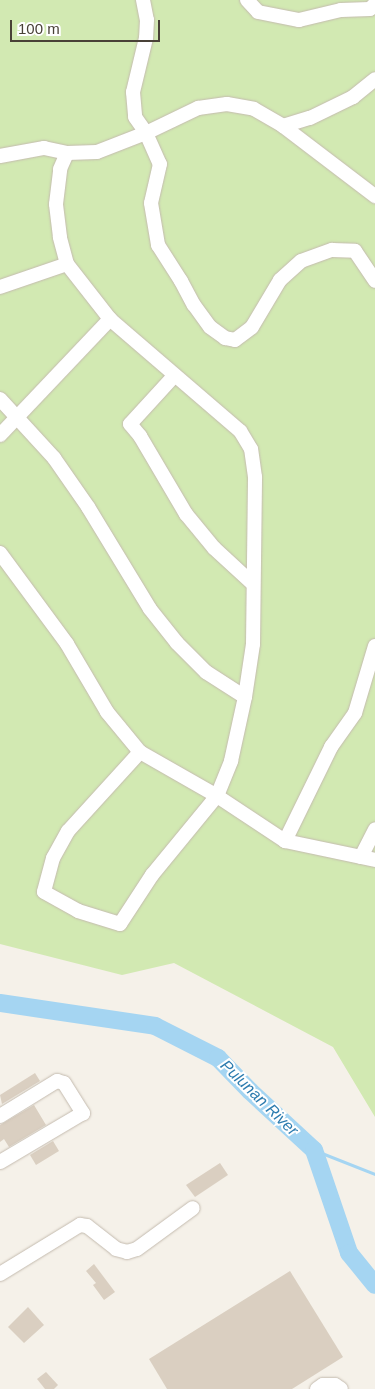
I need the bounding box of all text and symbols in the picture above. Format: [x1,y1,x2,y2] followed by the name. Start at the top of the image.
[12,10,162,42] scale bar
[18,20,60,37] text: 100 m
[216,1056,302,1140] water label: Pulunan River

